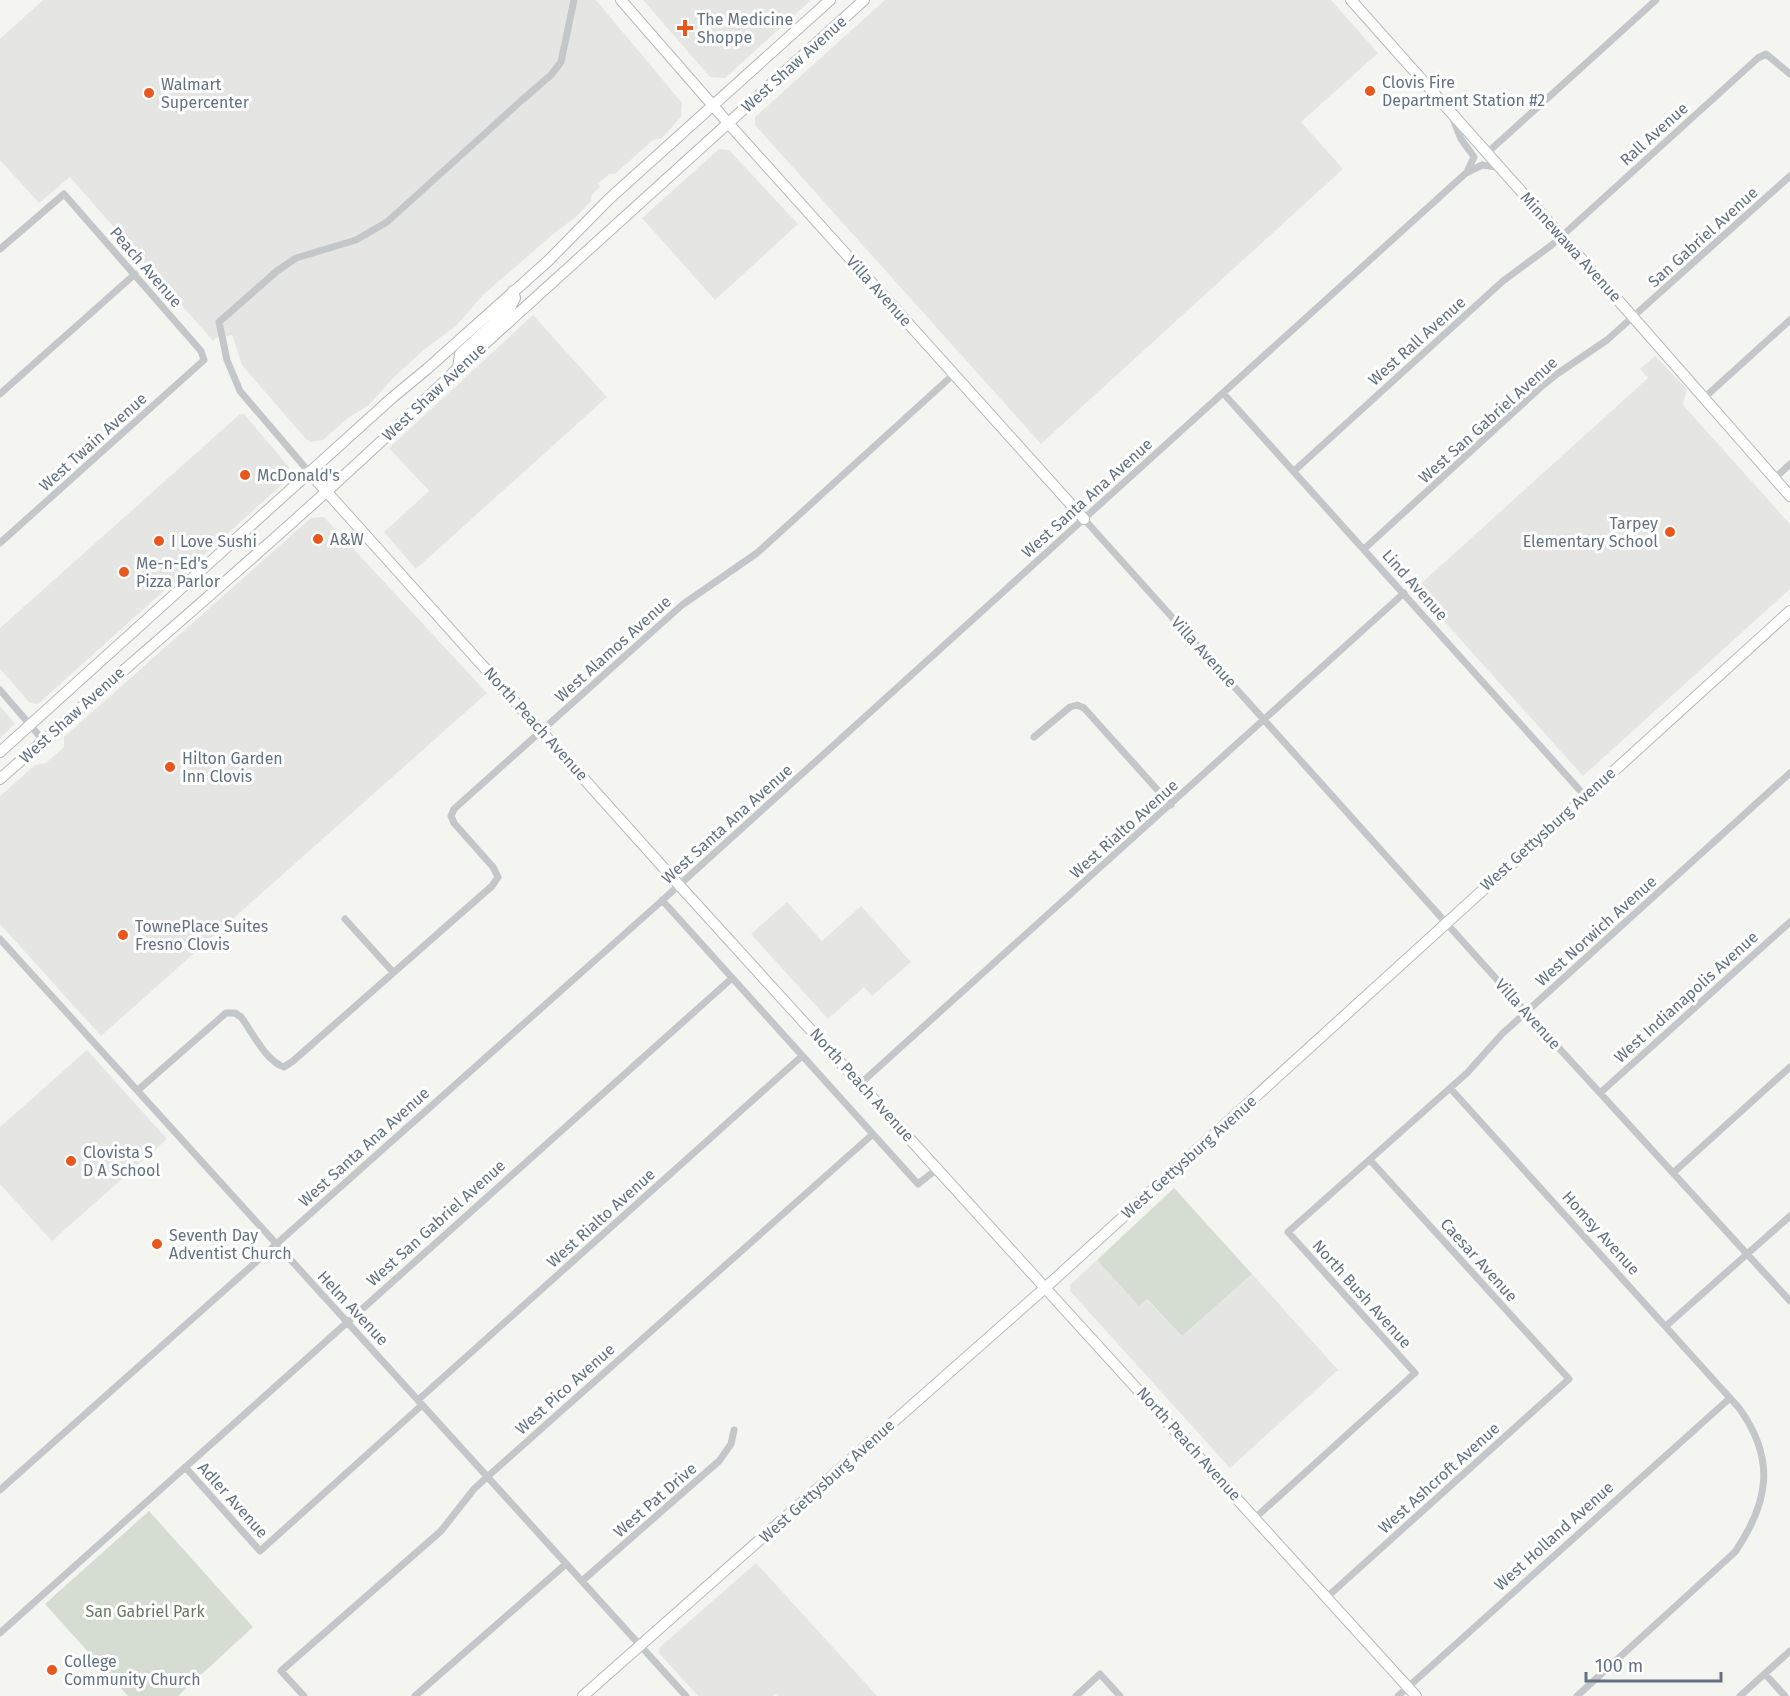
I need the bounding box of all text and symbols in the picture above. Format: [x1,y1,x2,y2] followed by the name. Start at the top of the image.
[697,10,793,47] place label: The Medicine Shoppe
[738,12,850,116] street label: West Shaw Avenue
[678,21,692,35] marker: The Medicine Shoppe
[1382,73,1545,110] place label: Clovis Fire Department Station #2
[161,75,250,112] place label: Walmart Supercenter
[1363,84,1377,98] marker: Clovis Fire Department Station #2
[142,86,156,100] marker: Walmart Supercenter
[1616,99,1692,169] street label: Rall Avenue
[1644,183,1762,291] street label: San Gabriel Avenue
[1517,188,1625,306] street label: Minnewawa Avenue
[106,223,186,311] street label: Peach Avenue
[842,252,916,330] street label: Villa Avenue
[1365,292,1469,390] street label: West Rall Avenue
[378,339,490,445] street label: West Shaw Avenue
[1415,353,1561,487] street label: West San Gabriel Avenue
[35,389,151,495] street label: West Twain Avenue
[1018,434,1156,562] street label: West Santa Ana Avenue
[257,466,340,485] place label: McDonald's
[238,468,252,482] marker: McDonald's
[1523,514,1658,551] place label: Tarpey Elementary School
[1663,525,1677,539] marker: Tarpey Elementary School
[330,530,364,549] place label: A&W
[171,532,257,551] place label: I Love Sushi
[311,532,325,546] marker: A&W
[152,534,166,548] marker: I Love Sushi
[1378,546,1452,624] street label: Lind Avenue
[136,554,221,591] place label: Me-n-Ed's Pizza Parlor
[117,565,131,579] marker: Me-n-Ed's Pizza Parlor
[551,592,675,706] street label: West Alamos Avenue
[1167,613,1241,691] street label: Villa Avenue
[16,663,128,767] street label: West Shaw Avenue
[480,663,592,785] street label: North Peach Avenue
[182,749,283,786] place label: Hilton Garden Inn Clovis
[163,760,177,774] marker: Hilton Garden Inn Clovis
[658,760,796,888] street label: West Santa Ana Avenue
[1477,763,1619,895] street label: West Gettysburg Avenue
[1066,775,1182,883] street label: West Rialto Avenue
[1532,872,1660,990] street label: West Norwich Avenue
[135,917,268,954] place label: TownePlace Suites Fresno Clovis
[1610,927,1762,1067] street label: West Indianapolis Avenue
[116,928,130,942] marker: TownePlace Suites Fresno Clovis
[1491,975,1565,1053] street label: Villa Avenue
[806,1024,918,1146] street label: North Peach Avenue
[295,1083,433,1211] street label: West Santa Ana Avenue
[1118,1091,1260,1223] street label: West Gettysburg Avenue
[83,1143,160,1180] place label: Clovista S D A School
[64,1154,78,1168] marker: Clovista S D A School
[363,1156,509,1290] street label: West San Gabriel Avenue
[543,1164,659,1272] street label: West Rialto Avenue
[1558,1187,1644,1279] street label: Homsy Avenue
[1437,1214,1521,1306] street label: Caesar Avenue
[169,1226,292,1263] place label: Seventh Day Adventist Church
[1308,1236,1416,1352] street label: North Bush Avenue
[150,1237,164,1251] marker: Seventh Day Adventist Church
[314,1267,392,1349] street label: Helm Avenue
[511,1339,619,1439] street label: West Pico Avenue
[1133,1383,1245,1505] street label: North Peach Avenue
[756,1415,898,1547] street label: West Gettysburg Avenue
[1375,1419,1503,1537] street label: West Ashcroft Avenue
[194,1458,272,1542] street label: Adler Avenue
[610,1459,700,1541] street label: West Pat Drive
[1491,1477,1617,1595] street label: West Holland Avenue
[85,1602,205,1621] park label: San Gabriel Park
[1586,1645,1721,1683] scale bar
[64,1652,201,1689] place label: College Community Church
[1595,1655,1643,1677] text: 100 m
[45,1663,59,1677] marker: College Community Church

